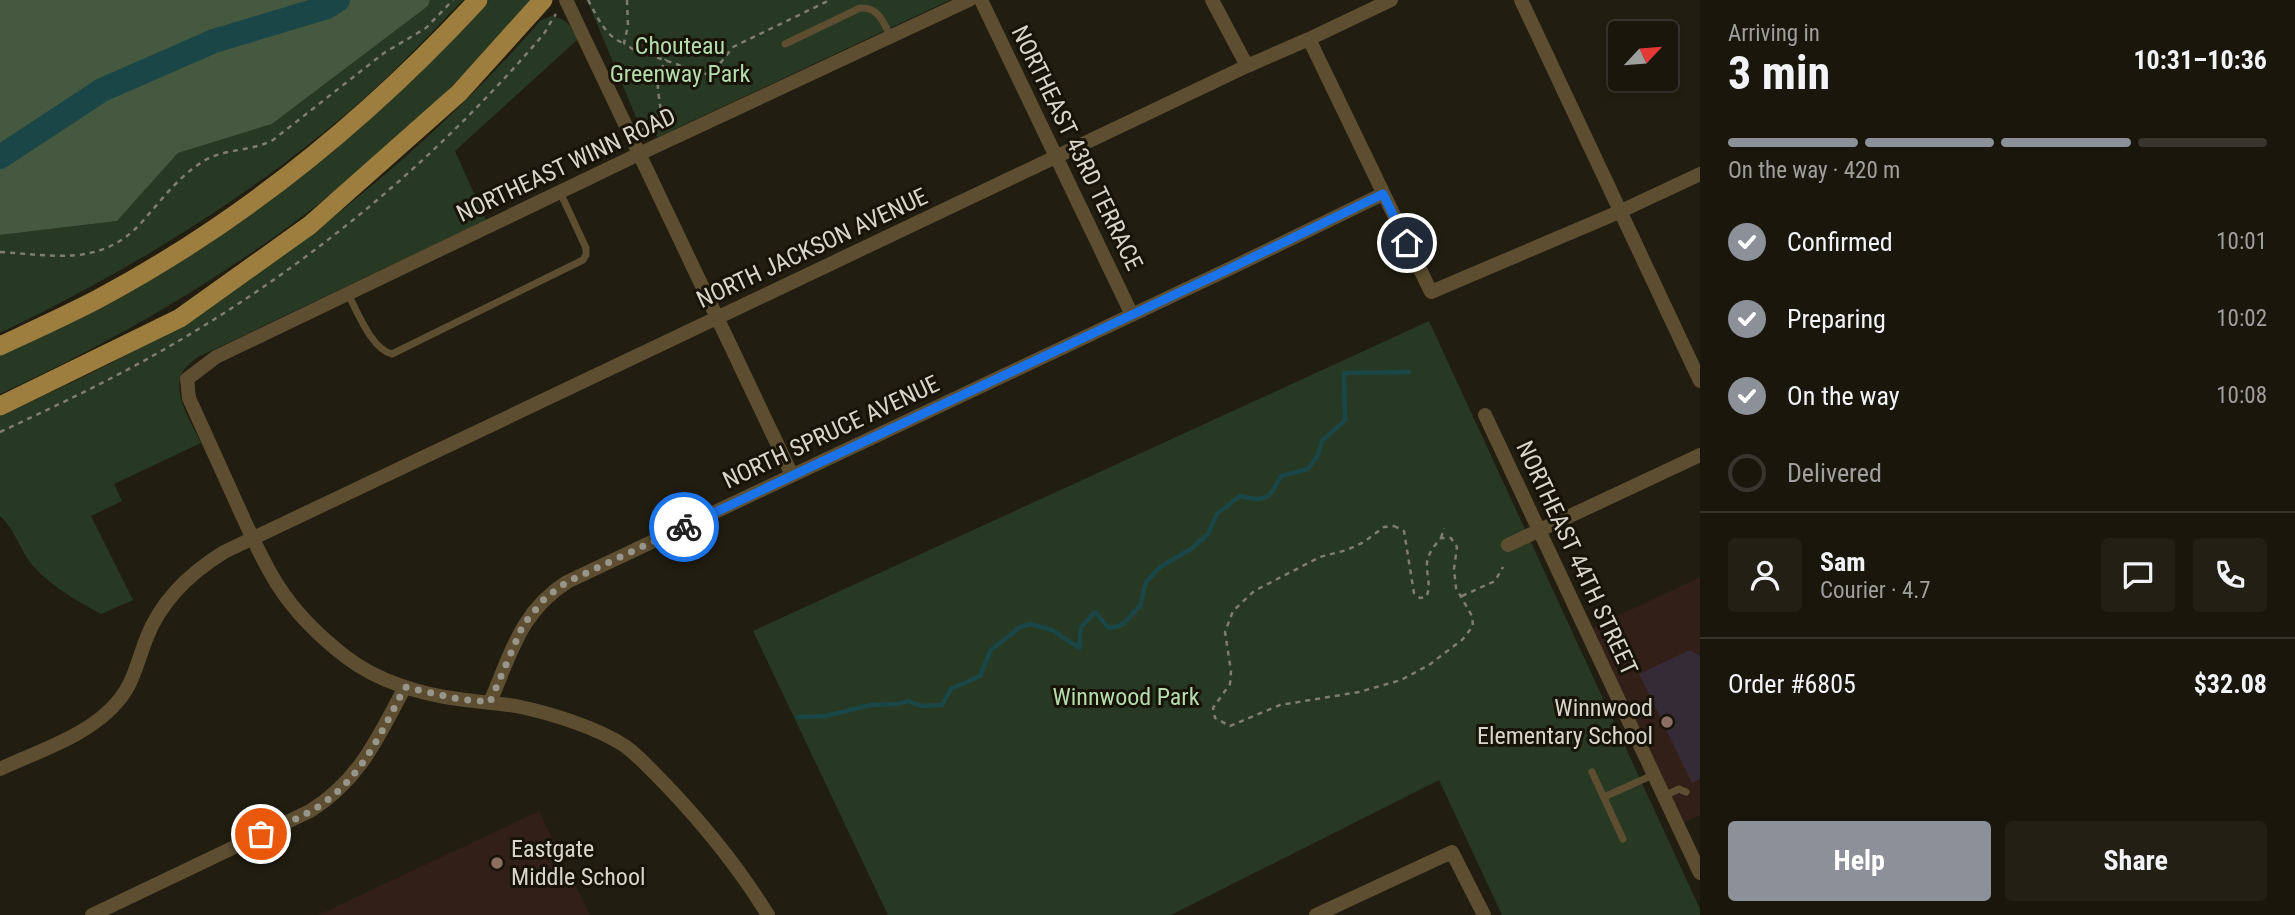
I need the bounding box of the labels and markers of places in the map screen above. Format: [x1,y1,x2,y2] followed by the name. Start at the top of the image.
[1377,213,1437,273] pin
[1477,694,1653,750] place label: Winnwood Elementary School
[1659,714,1675,730] marker: Winnwood Elementary School
[231,804,291,864] pin
[511,835,645,891] place label: Eastgate Middle School
[489,855,505,871] marker: Eastgate Middle School

